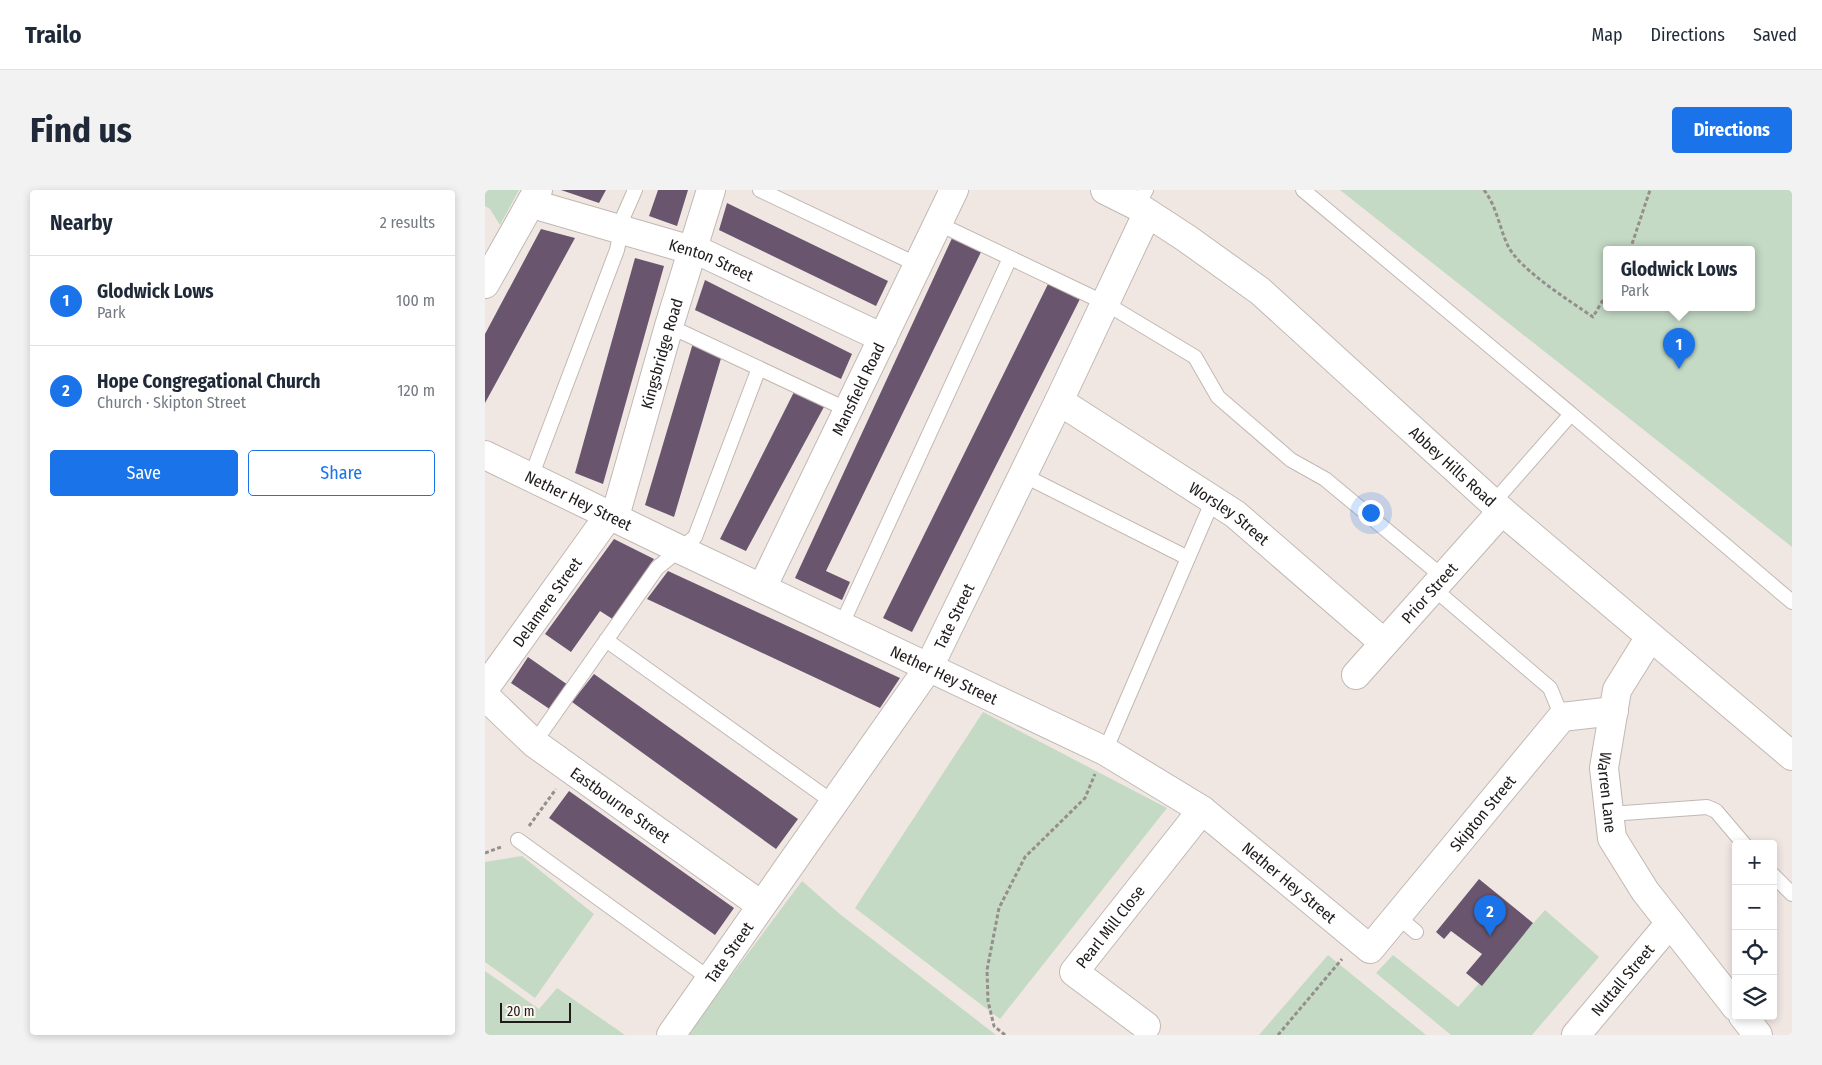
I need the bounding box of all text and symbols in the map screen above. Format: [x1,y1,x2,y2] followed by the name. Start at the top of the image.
[25,21,82,49] text: Trailo
[1591,24,1623,46] text: Map
[1651,24,1725,46] text: Directions
[1753,24,1797,46] text: Saved
[1672,107,1792,153] button: Directions
[30,109,132,151] text: Find us
[50,210,112,236] text: Nearby
[380,213,435,232] text: 2 results
[667,235,757,286] street label: Kenton Street
[1603,246,1755,311] popup
[1621,258,1737,281] text: Glodwick Lows
[97,280,214,303] text: Glodwick Lows
[1621,281,1649,300] text: Park
[63,291,69,310] text: 1
[396,291,435,310] text: 100 m
[637,296,687,411] street label: Kingsbridge Road
[97,303,125,322] text: Park
[1663,328,1695,369] pin: 1
[828,340,889,439] street label: Mansfield Road
[97,370,320,393] text: Hope Congregational Church
[62,381,70,400] text: 2
[397,381,435,400] text: 120 m
[97,393,246,412] text: Church · Skipton Street
[1405,423,1500,511] street label: Abbey Hills Road
[50,450,238,496] button: Save
[248,450,435,496] button: Share
[522,467,636,535] street label: Nether Hey Street
[1185,478,1273,550] street label: Worsley Street
[1358,500,1384,526] your location
[509,553,586,651] street label: Delamere Street
[1398,558,1462,627] street label: Prior Street
[930,580,979,652] street label: Tate Street
[887,642,1001,709] street label: Nether Hey Street
[1594,750,1620,834] street label: Warren Lane
[567,763,674,847] street label: Eastbourne Street
[1446,771,1520,855] street label: Skipton Street
[1238,838,1341,928] street label: Nether Hey Street
[1732,840,1777,1020] map controls
[1732,840,1777,885] button: +
[1072,882,1149,972] street label: Pearl Mill Close
[1732,885,1777,930] button: −
[1474,895,1506,936] pin: 2
[701,918,758,987] street label: Tate Street
[1732,930,1777,975] button: locate
[1587,940,1659,1020] street label: Nuttall Street
[1732,975,1777,1020] button: layers
[500,1000,571,1023] scale bar
[507,1003,535,1020] text: 20 m

